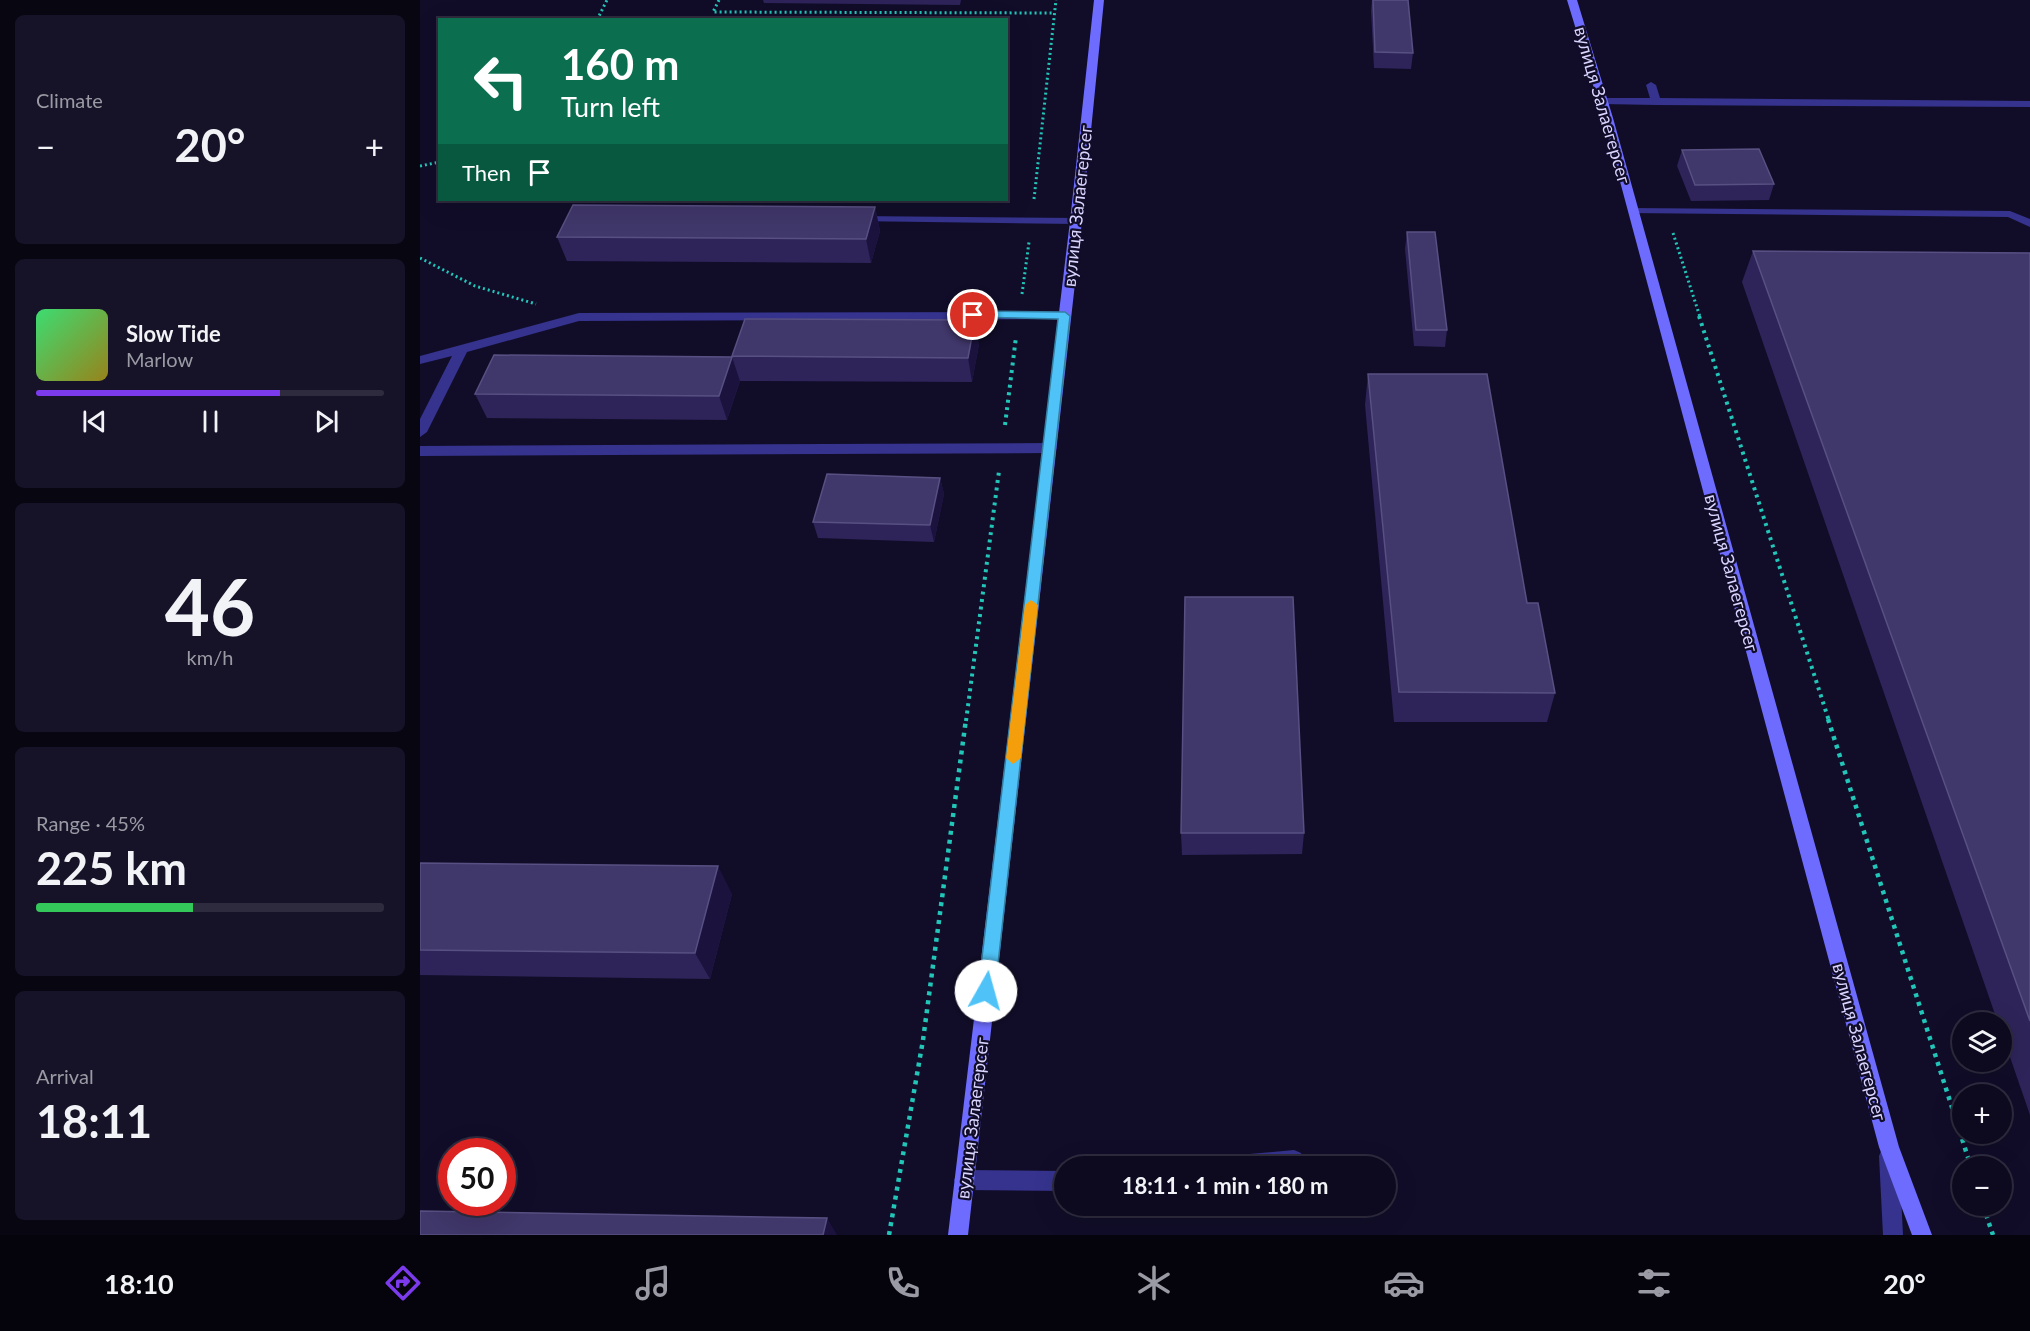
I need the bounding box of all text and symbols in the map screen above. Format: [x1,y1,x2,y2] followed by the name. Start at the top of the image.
[1570,24,1636,187] street label: вулиця Залаегерсег
[561,39,679,89] text: 160 m
[462,42,540,120] icon: left
[36,88,103,112] text: Climate
[561,90,660,123] text: Turn left
[175,118,245,172] text: 20°
[1058,123,1096,288] street label: вулиця Залаегерсег
[36,126,55,166] text: −
[365,126,384,166] text: +
[523,156,556,189] icon: arrive
[462,159,511,186] text: Then
[947,289,998,340] pin
[956,298,989,331] icon: arrive
[126,320,221,347] text: Slow Tide
[126,347,193,371] text: Marlow
[78,405,111,438] icon: previous
[194,405,227,438] icon: pause
[310,405,343,438] icon: next
[1700,492,1764,655] street label: вулиця Залаегерсег
[165,559,255,653] text: 46
[187,645,233,669] text: km/h
[36,811,145,835] text: Range · 45%
[36,841,187,895] text: 225 km
[954,959,1018,1023] position arrow
[1828,961,1892,1124] street label: вулиця Залаегерсег
[1952,1012,2012,1216] map controls
[1952,1012,2012,1072] button: layers
[951,1035,993,1200] street label: вулиця Залаегерсег
[36,1064,94,1088] text: Arrival
[1952,1084,2012,1144] button: +
[36,1094,152,1148] text: 18:11
[438,1138,516,1216] speed limit sign: 50
[1952,1156,2012,1216] button: −
[1122,1172,1328,1199] text: 18:11 · 1 min · 180 m
[382,1262,424,1304] icon: directions
[632,1262,674,1304] icon: music
[882,1262,924,1304] icon: phone
[1133,1262,1175,1304] icon: climate
[1383,1262,1425,1304] icon: car
[1633,1262,1675,1304] icon: filters
[104,1267,174,1300] text: 18:10
[1883,1267,1926,1300] text: 20°

